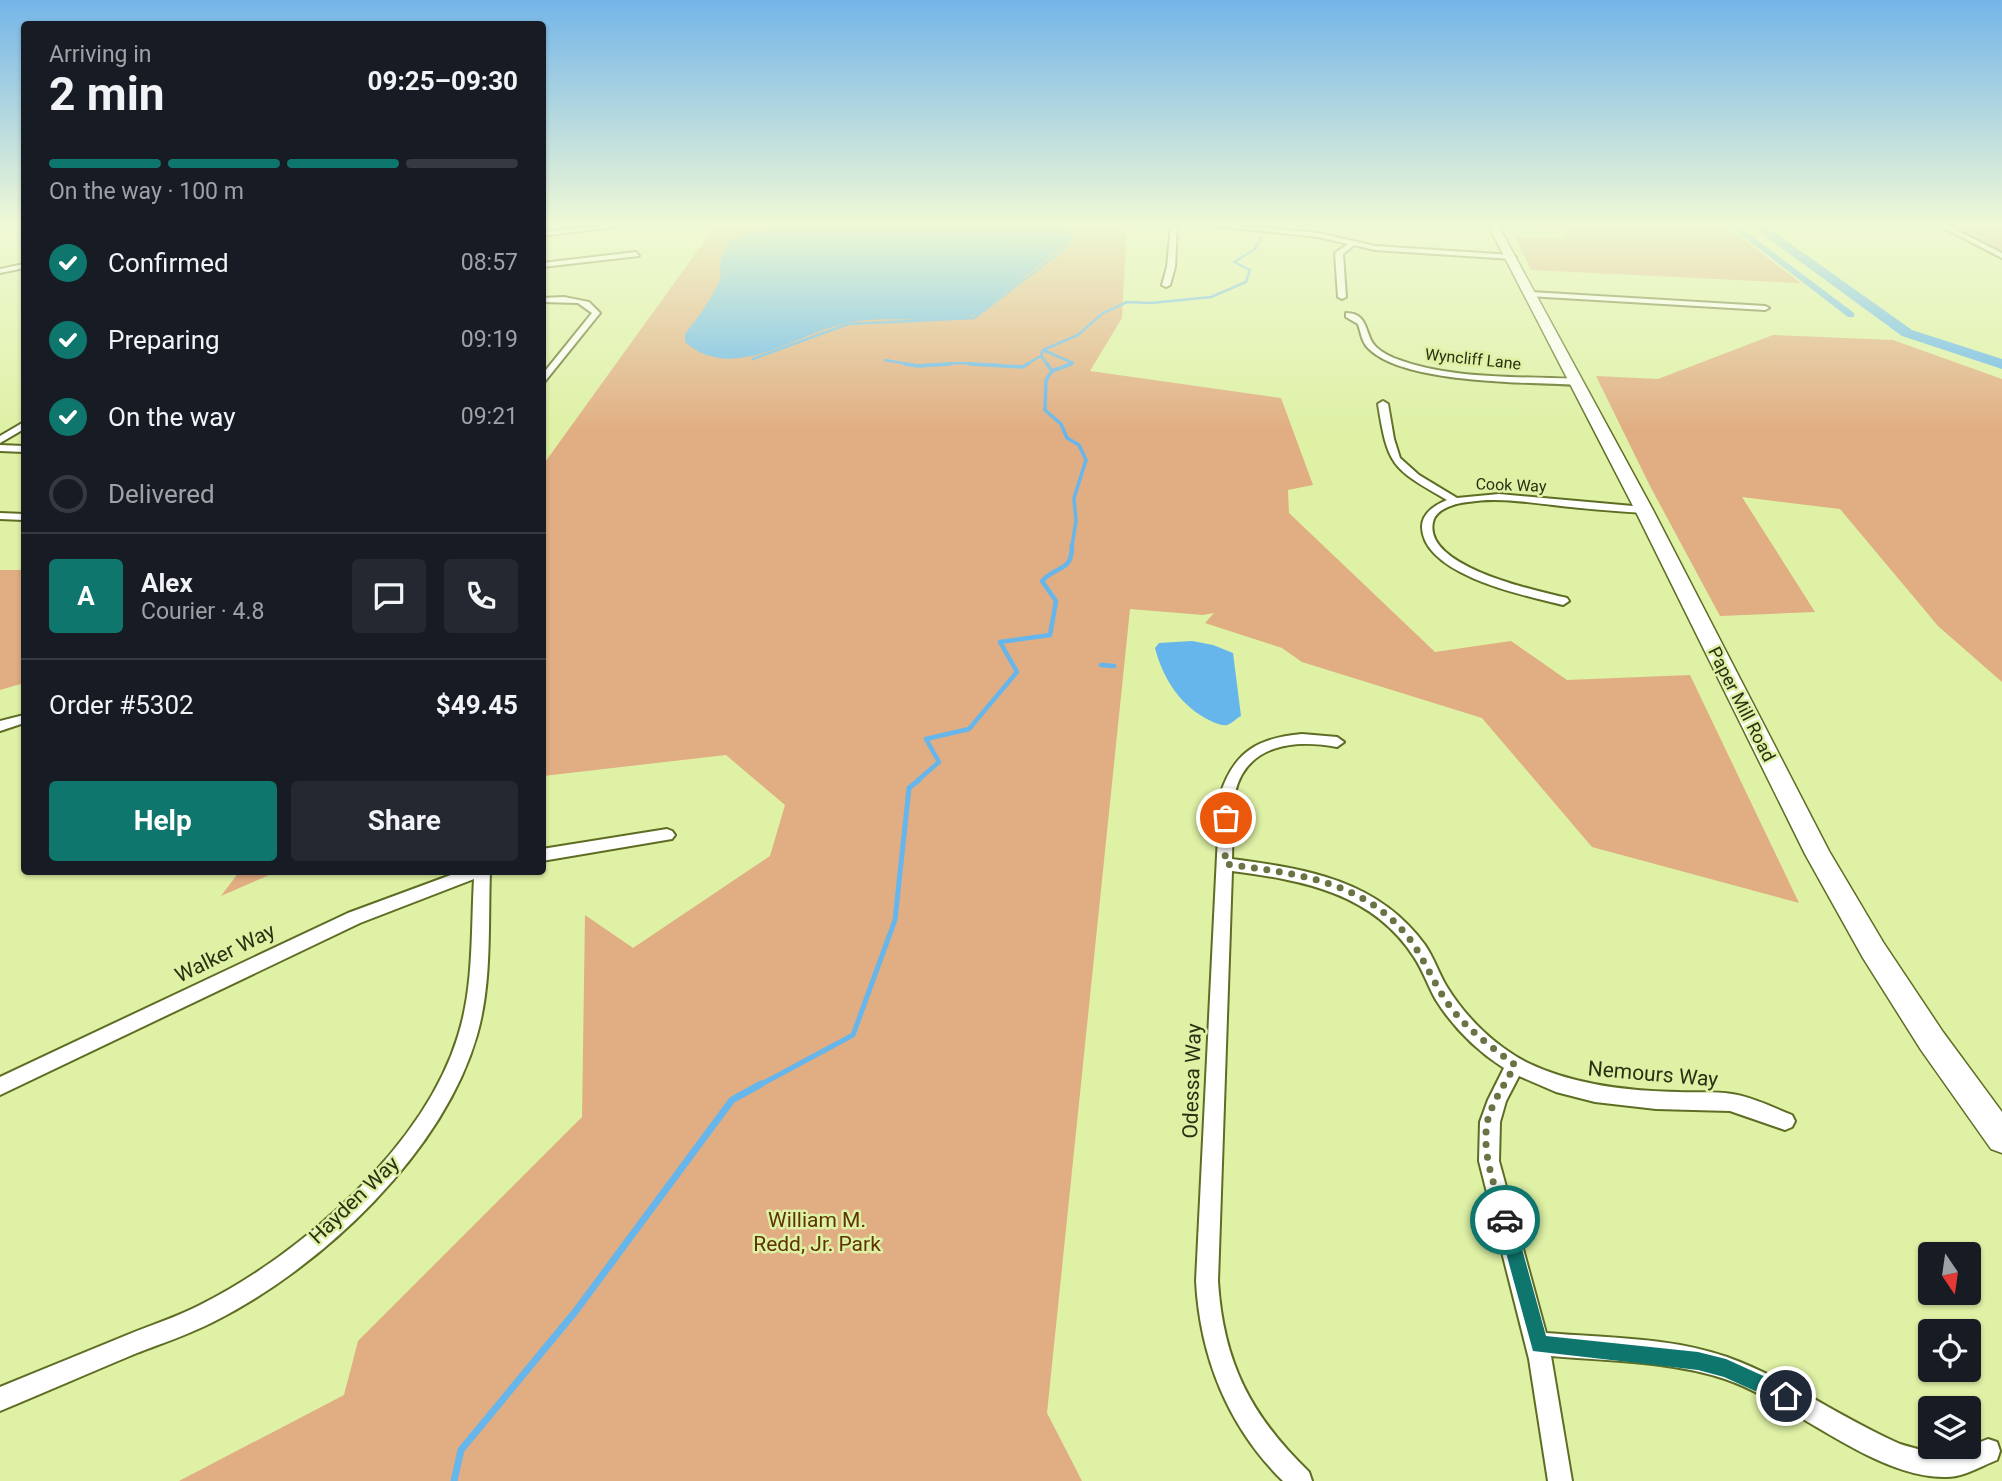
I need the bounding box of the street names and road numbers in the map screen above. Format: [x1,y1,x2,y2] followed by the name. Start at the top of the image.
[1424,345,1522,373] street label: Wyncliff Lane
[1475,474,1547,496] street label: Cook Way
[1704,643,1780,765] street label: Paper Mill Road
[171,918,279,988] street label: Walker Way
[1178,1023,1206,1139] street label: Odessa Way
[1587,1056,1719,1092] street label: Nemours Way
[304,1151,404,1249] street label: Hayden Way

